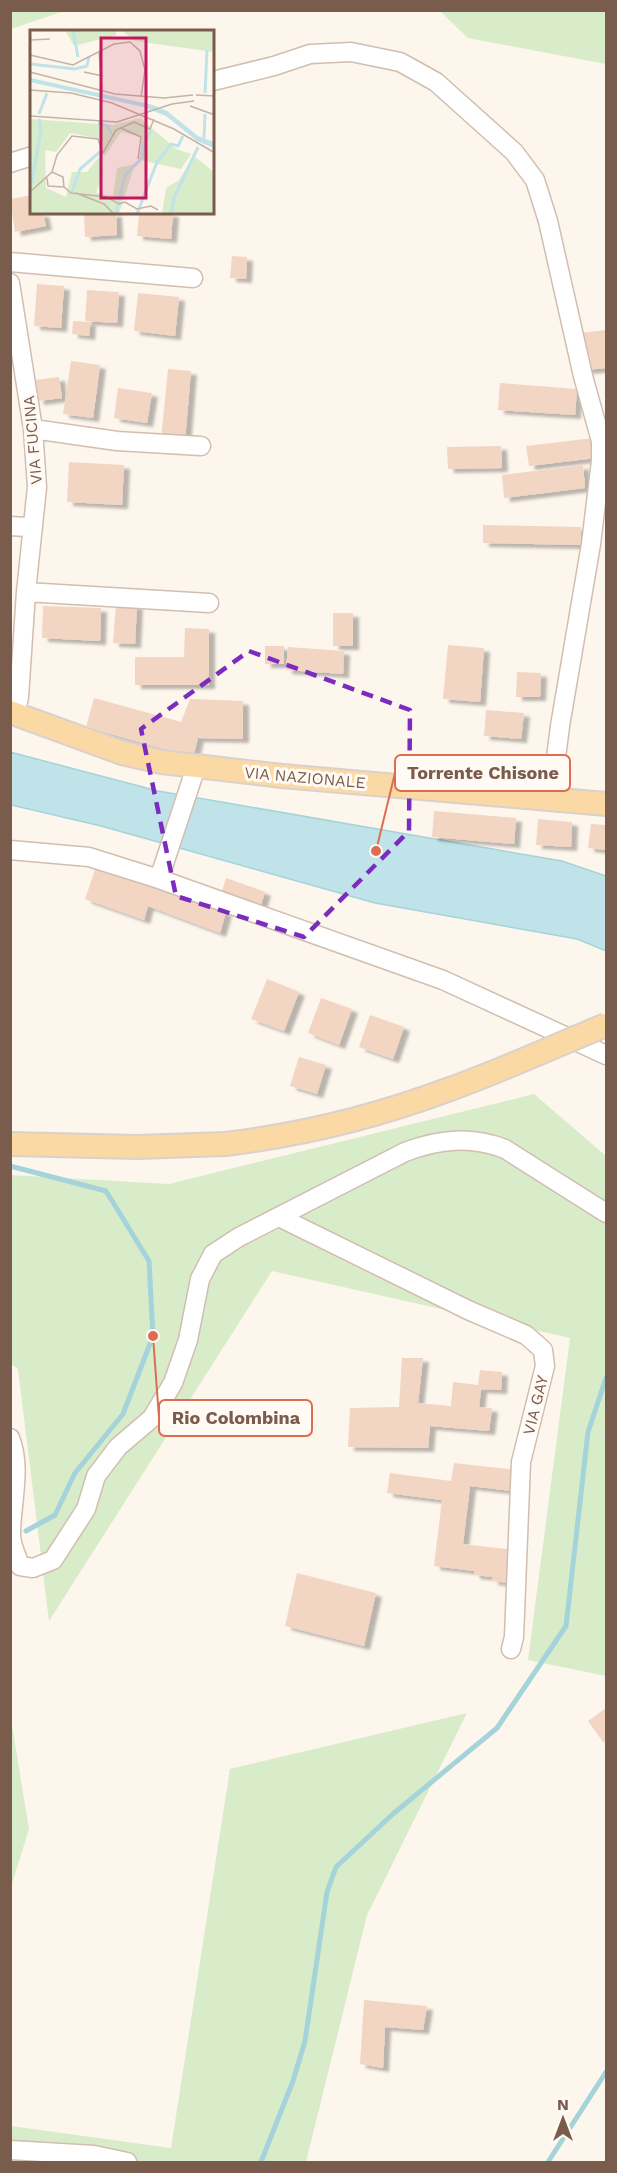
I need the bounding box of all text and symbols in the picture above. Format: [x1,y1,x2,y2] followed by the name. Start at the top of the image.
[30,30,214,214] inset map
[19,394,46,485] street label: VIA FUCINA
[395,755,570,791] callout: Torrente Chisone
[407,762,559,783] text: Torrente Chisone
[244,763,366,792] street label: VIA NAZIONALE
[519,1373,552,1437] street label: VIA GAY
[159,1400,312,1436] callout: Rio Colombina
[172,1407,301,1428] text: Rio Colombina
[533,2089,593,2149] north arrow
[557,2095,569,2114] text: N

